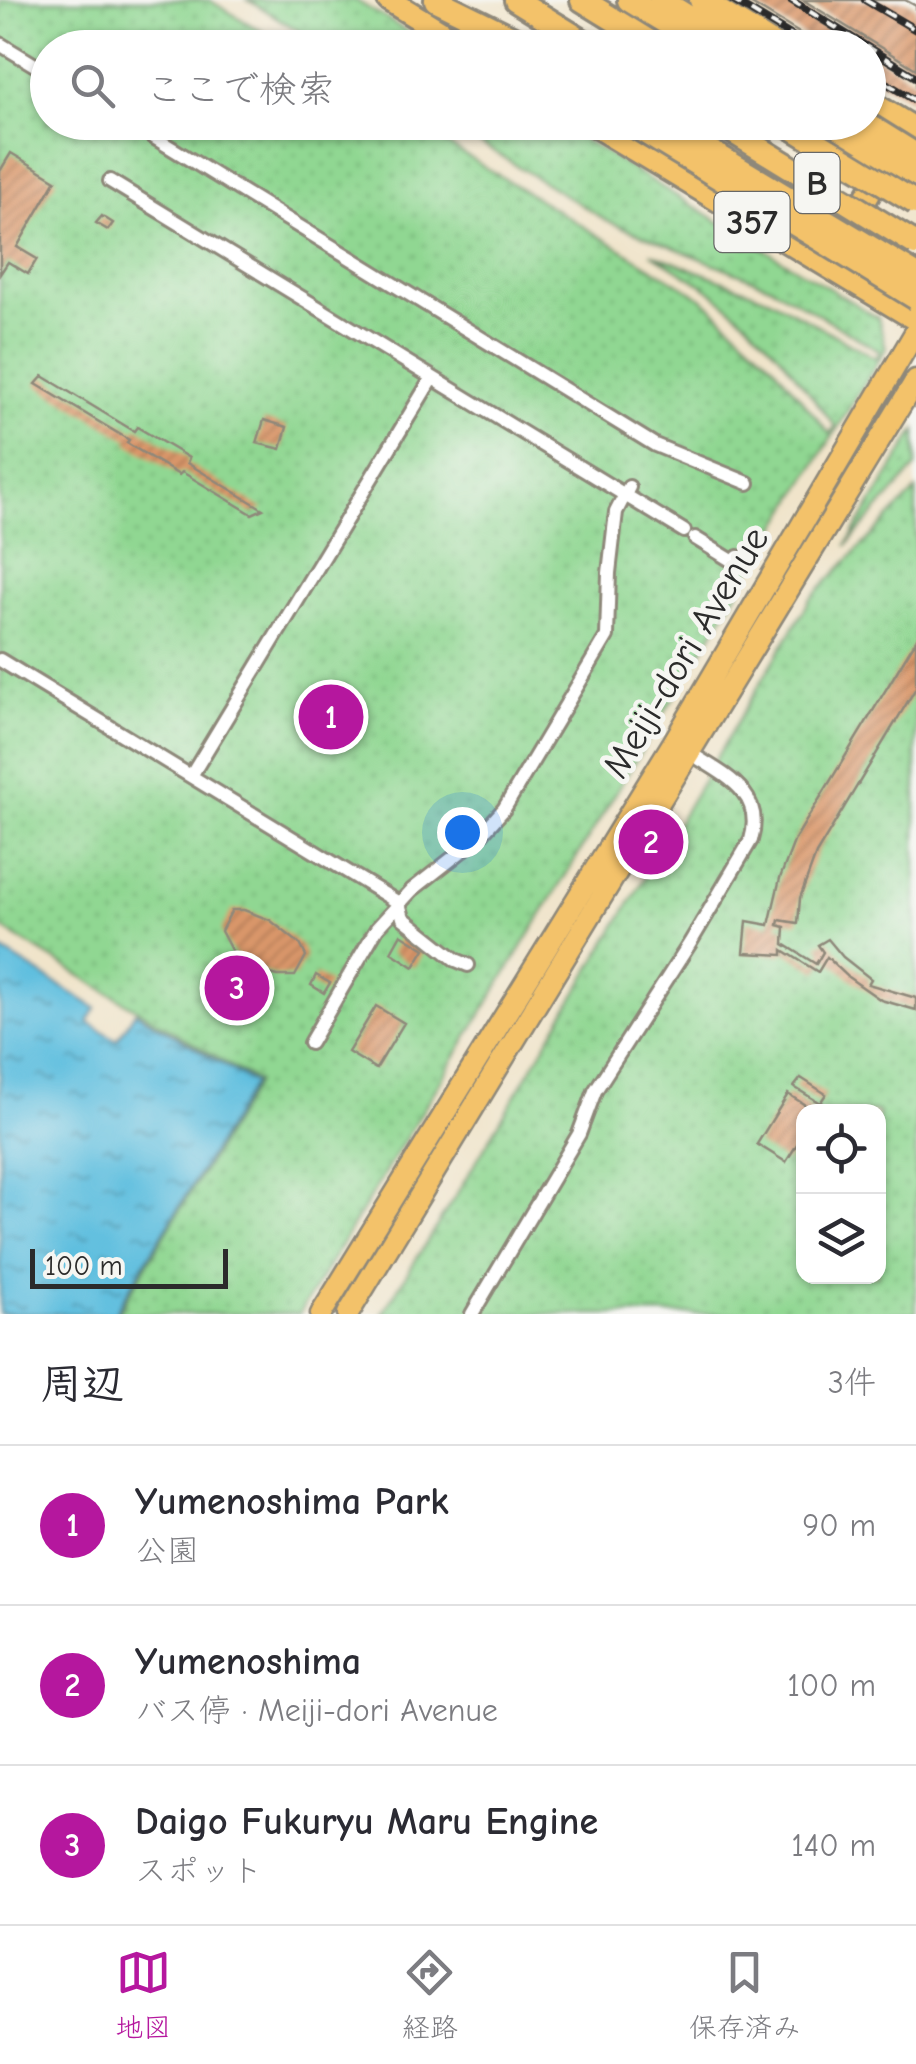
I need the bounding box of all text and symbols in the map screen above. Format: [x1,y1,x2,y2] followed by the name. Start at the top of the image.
[30,30,886,140] search box
[65,58,120,113] icon: search
[145,68,335,112] text: ここで検索
[794,153,840,213] road number: B
[714,192,790,252] road number: 357
[594,519,778,786] street label: Meiji-dori Avenue
[298,680,364,754] pin: 1
[618,804,684,880] pin: 2
[437,807,488,858] your location
[204,950,270,1026] pin: 3
[796,1104,886,1284] map controls
[796,1104,886,1194] button: locate
[796,1194,886,1284] button: layers
[30,1244,228,1288] scale bar
[45,1250,123,1282] text: 100 m
[40,1360,124,1409] text: 周辺
[828,1364,876,1401] text: 3件
[135,1480,449,1524] text: Yumenoshima Park
[66,1507,79,1544] text: 1
[802,1507,876,1544] text: 90 m
[135,1532,199,1569] text: 公園
[135,1640,361,1684] text: Yumenoshima
[65,1667,80,1704] text: 2
[787,1667,876,1704] text: 100 m
[135,1692,498,1729] text: バス停 · Meiji-dori Avenue
[135,1800,598,1844] text: Daigo Fukuryu Maru Engine
[65,1827,80,1864] text: 3
[791,1827,876,1864] text: 140 m
[135,1852,263,1889] text: スポット
[115,1945,171,2045] tab: 地図
[402,1945,458,2045] tab: 経路
[689,1945,801,2045] tab: 保存済み

